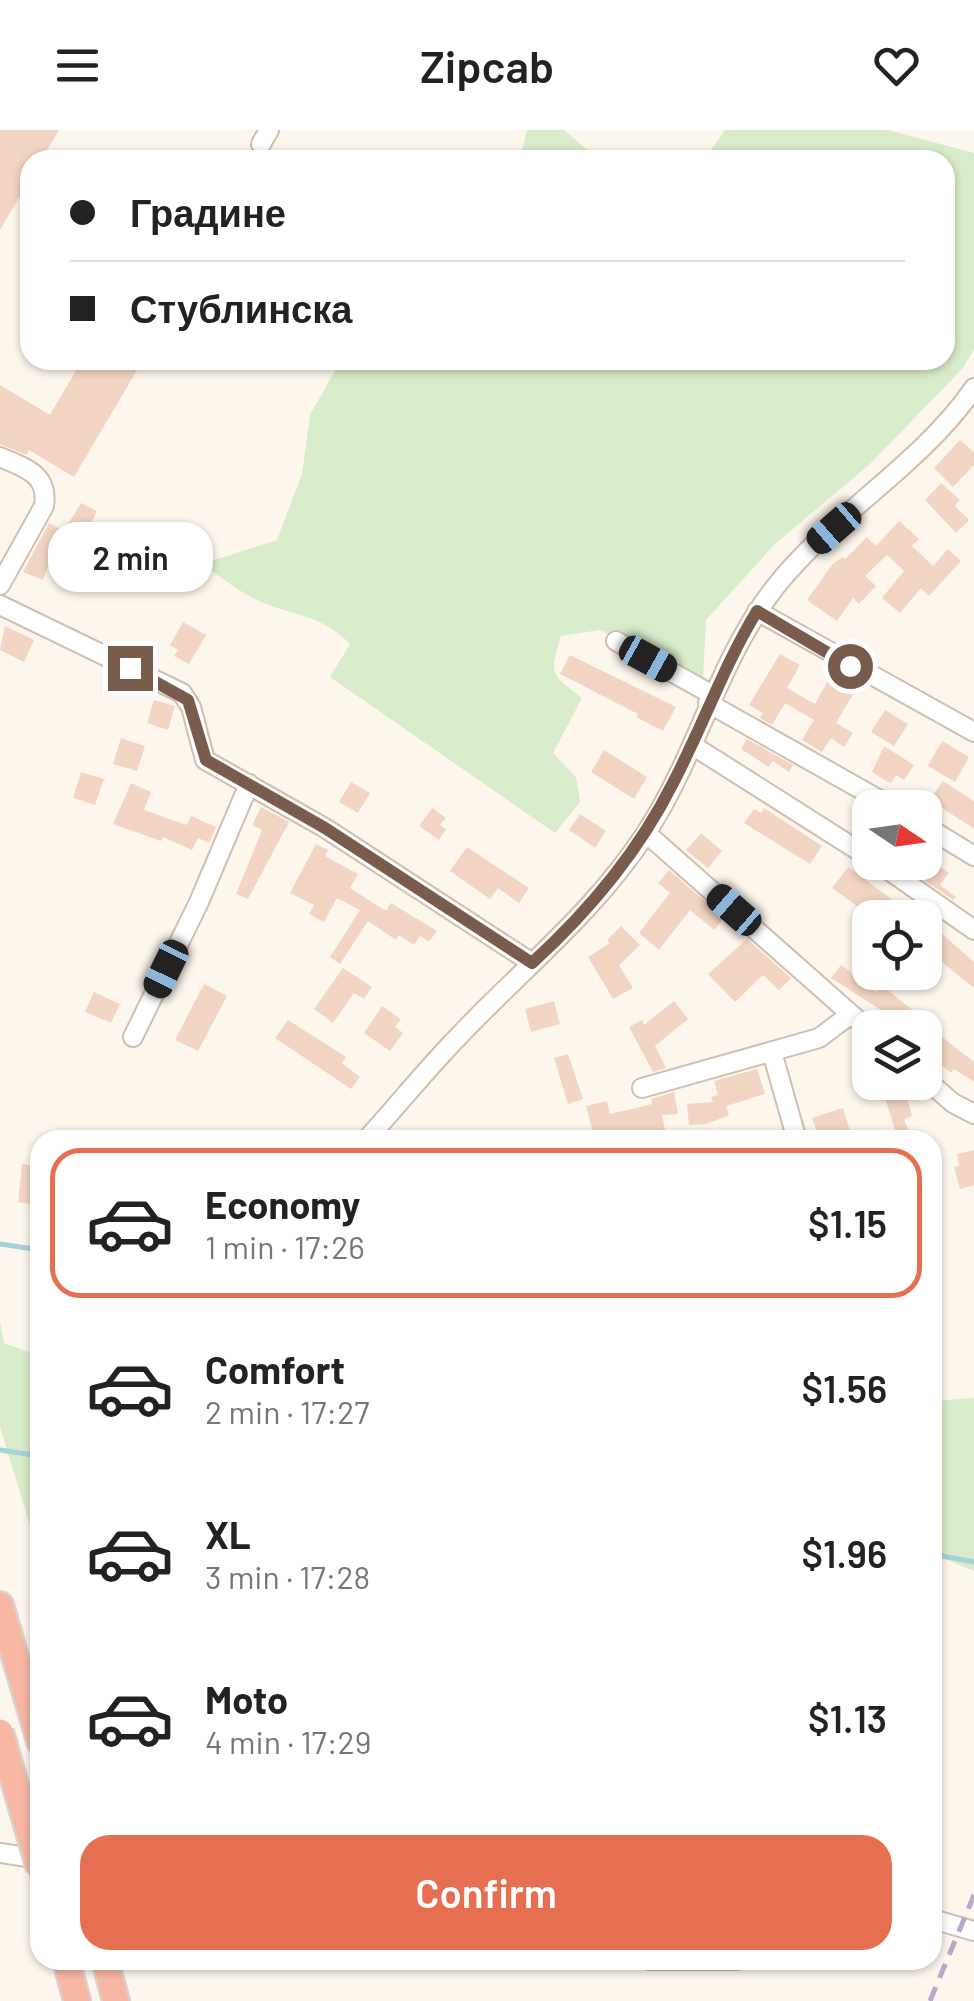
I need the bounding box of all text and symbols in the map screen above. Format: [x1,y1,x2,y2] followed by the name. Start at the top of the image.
[50,38,105,93] icon: menu
[420,38,554,92] text: Zipcab
[869,38,924,93] icon: heart
[130,189,286,235] text: Градине
[130,285,352,331] text: Стублинска
[802,497,866,559] car
[48,523,212,593] callout: 2 min
[92,538,169,576] text: 2 min
[614,631,682,687] car
[828,644,873,689] route start
[108,646,153,691] route end
[852,790,942,880] north arrow
[852,790,942,1100] map controls
[702,879,766,941] car
[852,900,942,990] button: locate
[139,935,193,1003] car
[852,1010,942,1100] button: layers
[85,1178,175,1268] icon: car
[205,1181,360,1227] text: Economy
[808,1200,887,1246] text: $1.15
[205,1227,365,1265] text: 1 min · 17:26
[85,1343,175,1433] icon: car
[205,1346,345,1392] text: Comfort
[801,1365,887,1411] text: $1.56
[205,1392,369,1430] text: 2 min · 17:27
[85,1508,175,1598] icon: car
[205,1511,251,1557] text: XL
[802,1530,887,1576] text: $1.96
[205,1557,370,1595] text: 3 min · 17:28
[85,1673,175,1763] icon: car
[205,1676,288,1722] text: Moto
[808,1695,887,1741] text: $1.13
[205,1722,371,1760] text: 4 min · 17:29
[80,1835,892,1950] button: Confirm

